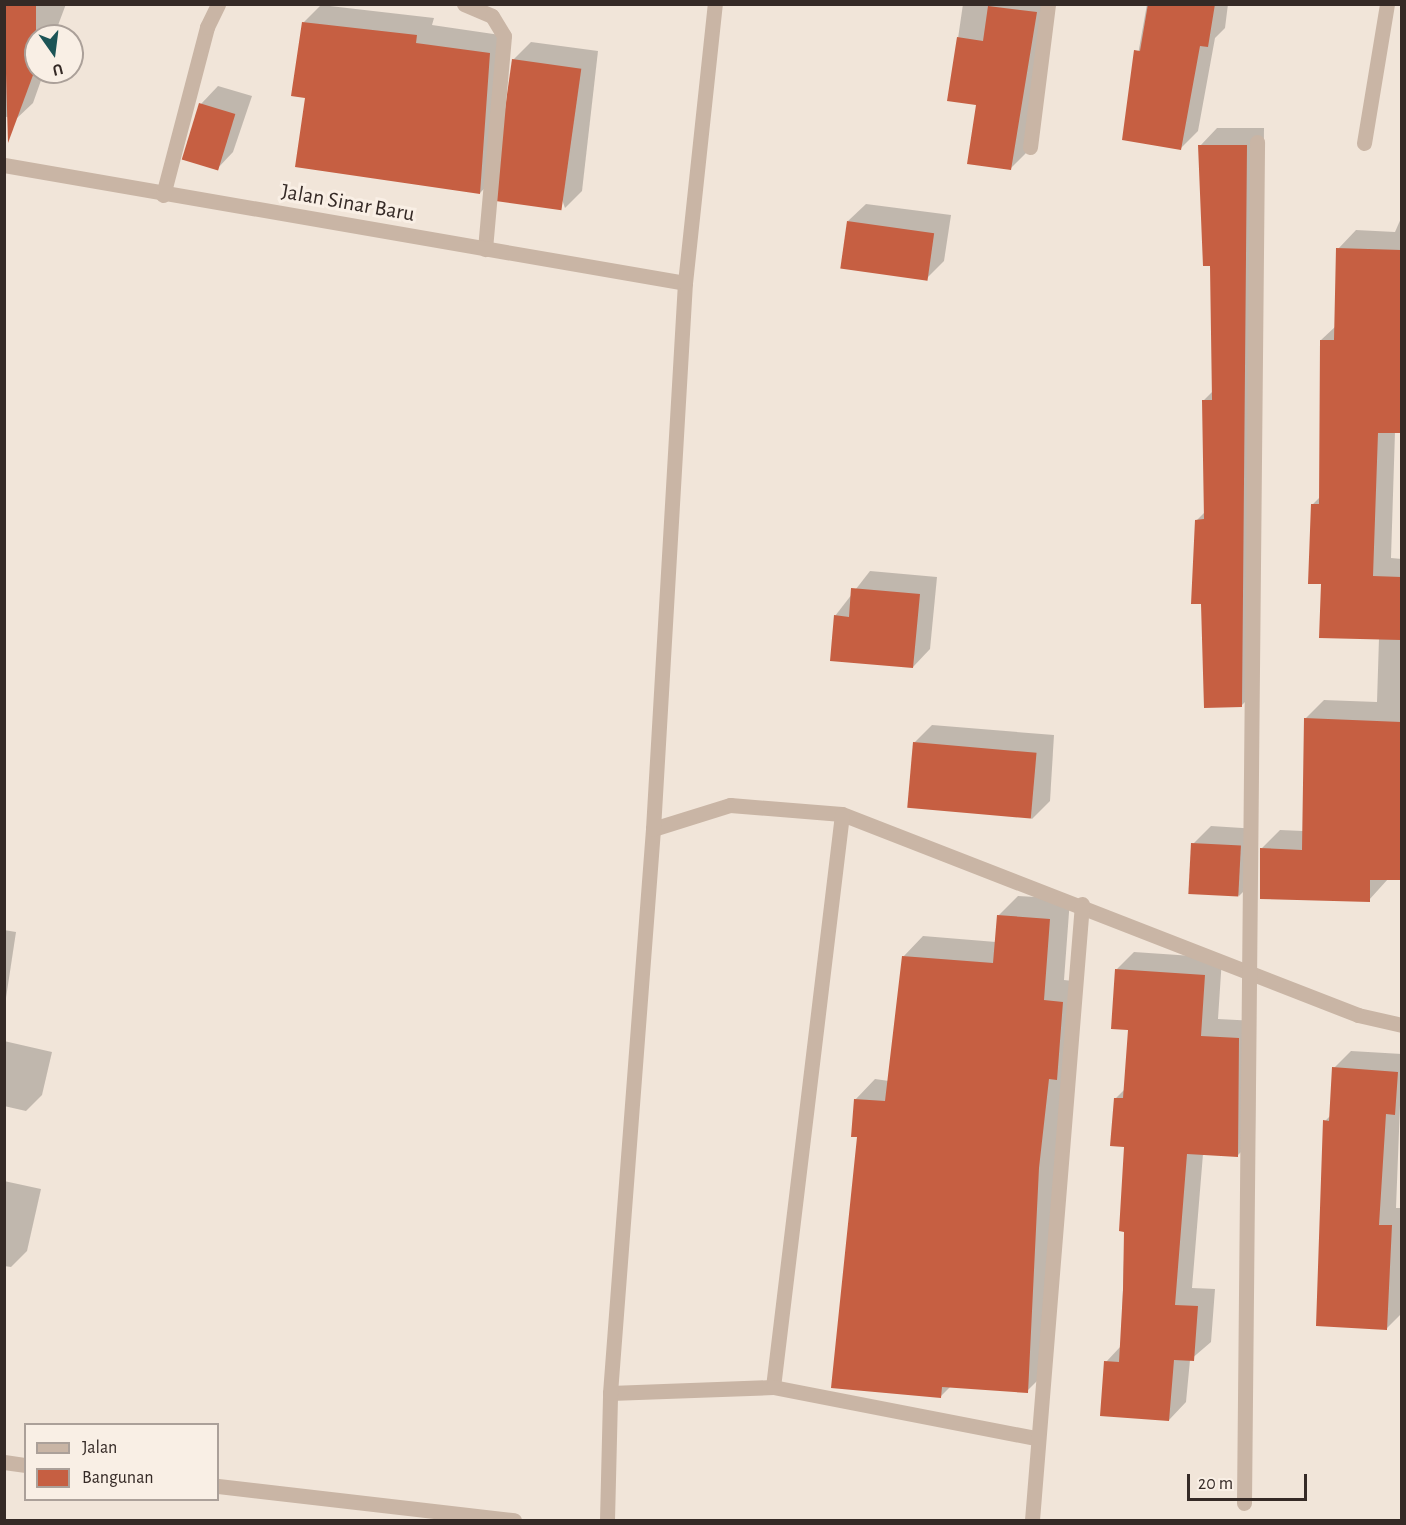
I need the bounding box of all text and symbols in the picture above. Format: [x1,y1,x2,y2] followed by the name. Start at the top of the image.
[24,24,84,84] north arrow
[51,61,65,79] text: U
[279,178,417,228] street label: Jalan Sinar Baru
[24,1423,219,1501] legend
[82,1439,117,1457] text: Jalan
[1190,1462,1310,1500] scale bar
[82,1469,154,1487] text: Bangunan
[1198,1475,1233,1493] text: 20 m

